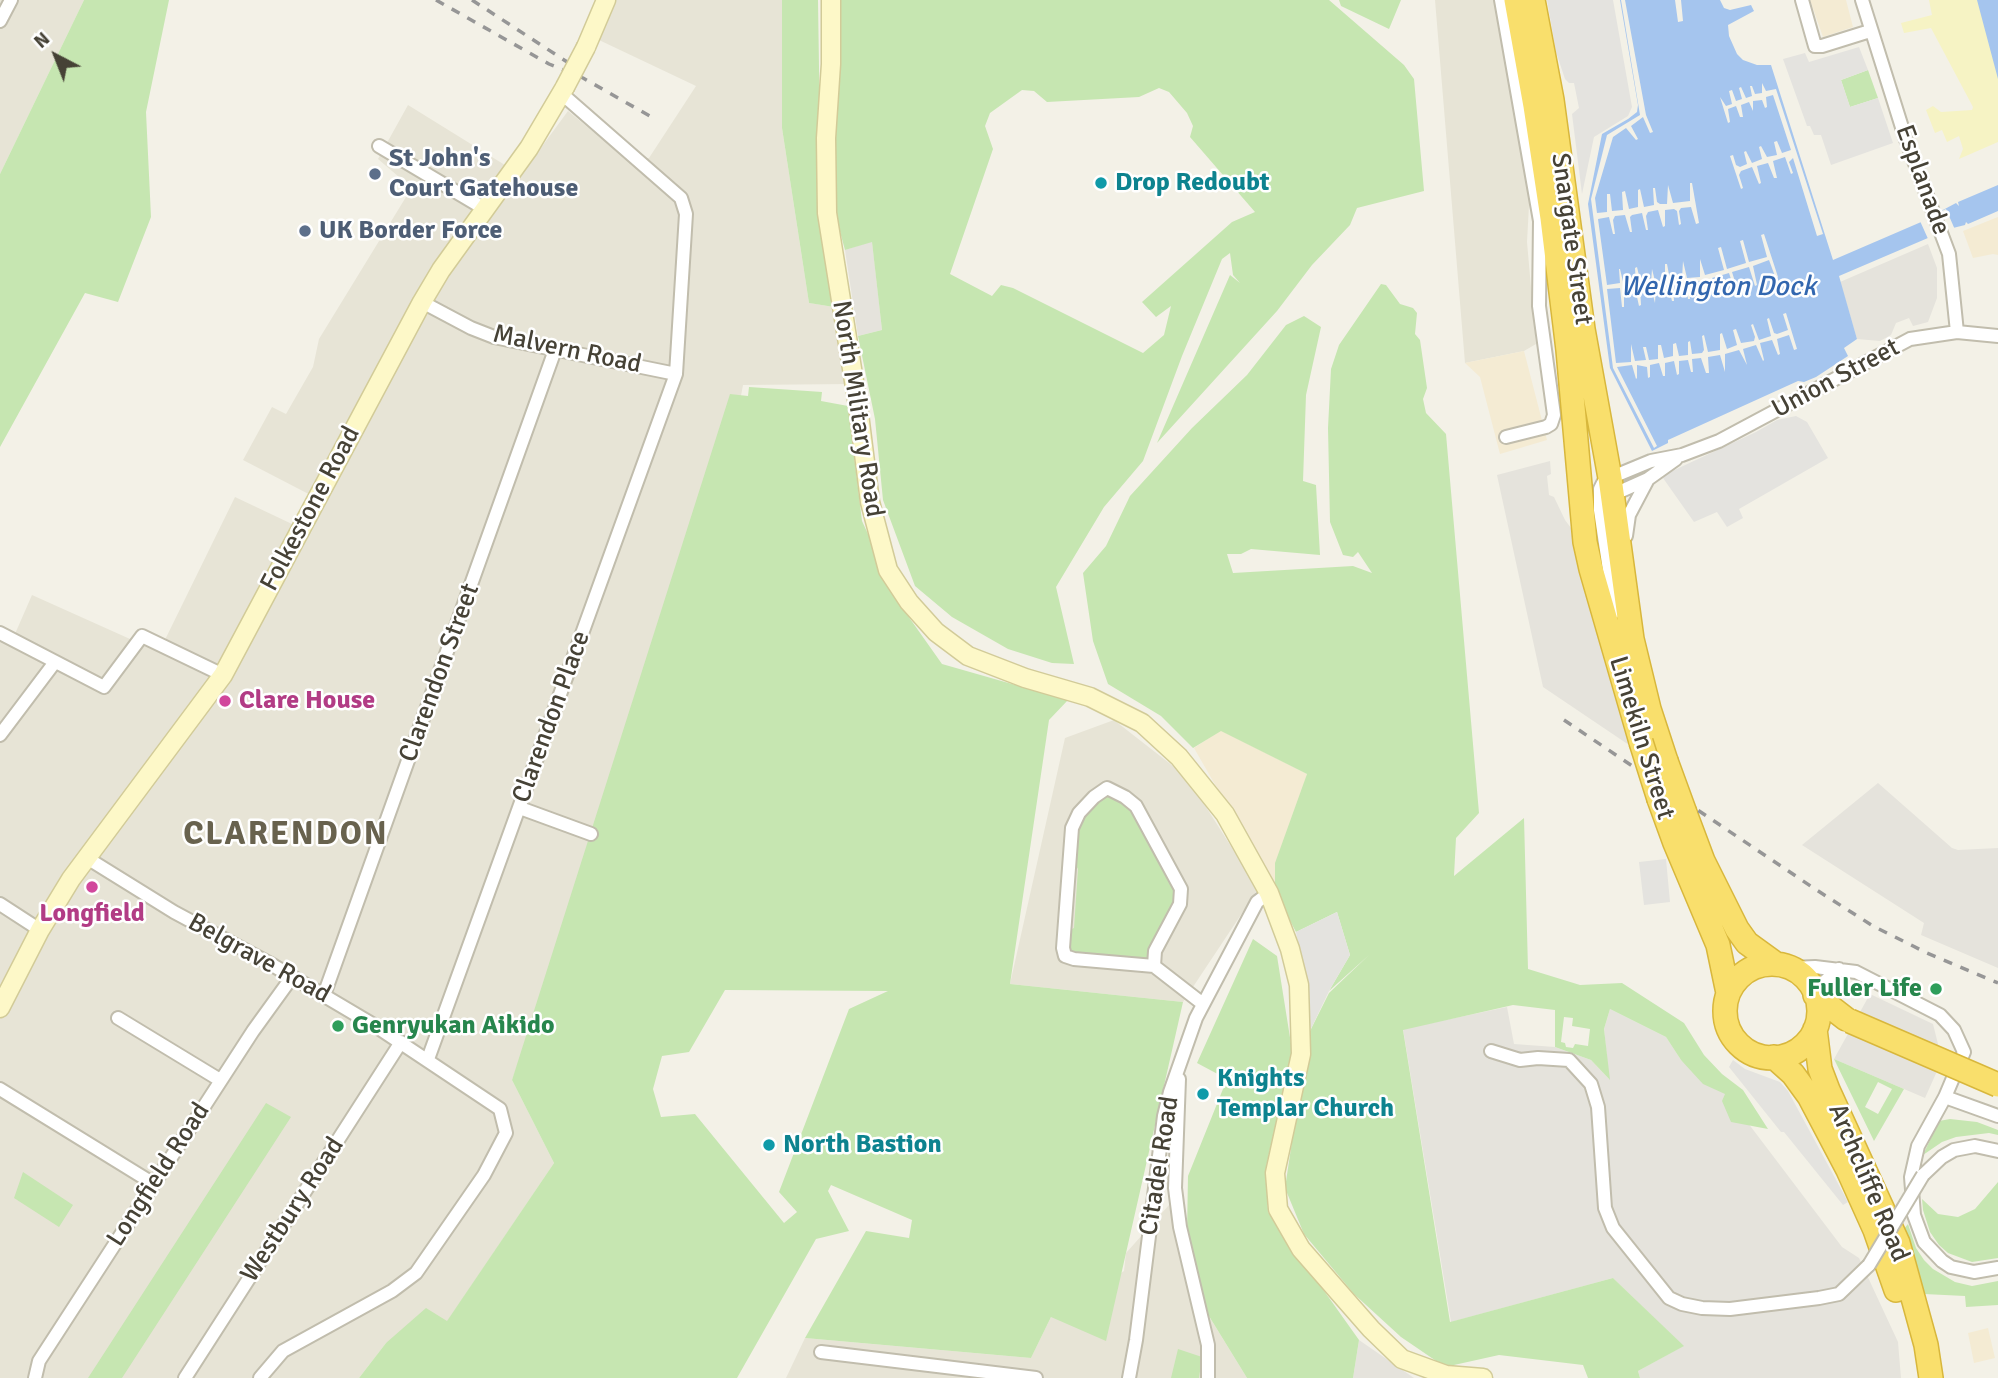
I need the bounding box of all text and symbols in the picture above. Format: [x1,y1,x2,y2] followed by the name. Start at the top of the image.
[21,21,91,91] north arrow
[29,27,55,54] text: N
[1888,121,1956,239] street label: Esplanade
[389,143,578,204] place label: St John's Court Gatehouse
[1544,151,1598,327] street label: Snargate Street
[367,166,383,182] marker: St John's Court Gatehouse
[1115,167,1270,199] place label: Drop Redoubt
[1093,175,1109,191] marker: Drop Redoubt
[319,215,502,247] place label: UK Border Force
[297,223,313,239] marker: UK Border Force
[1620,271,1816,305] water label: Wellington Dock
[824,299,890,519] street label: North Military Road
[490,319,644,381] street label: Malvern Road
[1767,332,1905,426] street label: Union Street
[255,421,367,597] street label: Folkestone Road
[393,579,487,767] street label: Clarendon Street
[506,627,598,807] street label: Clarendon Place
[1601,653,1681,823] street label: Limekiln Street
[239,685,375,717] place label: Clare House
[217,693,233,709] marker: Clare House
[184,815,388,855] district label: CLARENDON
[84,879,100,895] marker: Longfield
[39,898,145,930] place label: Longfield
[182,907,336,1011] street label: Belgrave Road
[1807,973,1922,1005] place label: Fuller Life
[1928,981,1944,997] marker: Fuller Life
[352,1010,555,1042] place label: Genryukan Aikido
[330,1018,346,1034] marker: Genryukan Aikido
[1217,1063,1394,1124] place label: Knights Templar Church
[1195,1086,1211,1102] marker: Knights Templar Church
[1134,1094,1186,1238] street label: Citadel Road
[101,1097,217,1253] street label: Longfield Road
[1821,1099,1915,1267] street label: Archcliffe Road
[783,1129,942,1161] place label: North Bastion
[235,1132,351,1288] street label: Westbury Road
[761,1137,777,1153] marker: North Bastion

